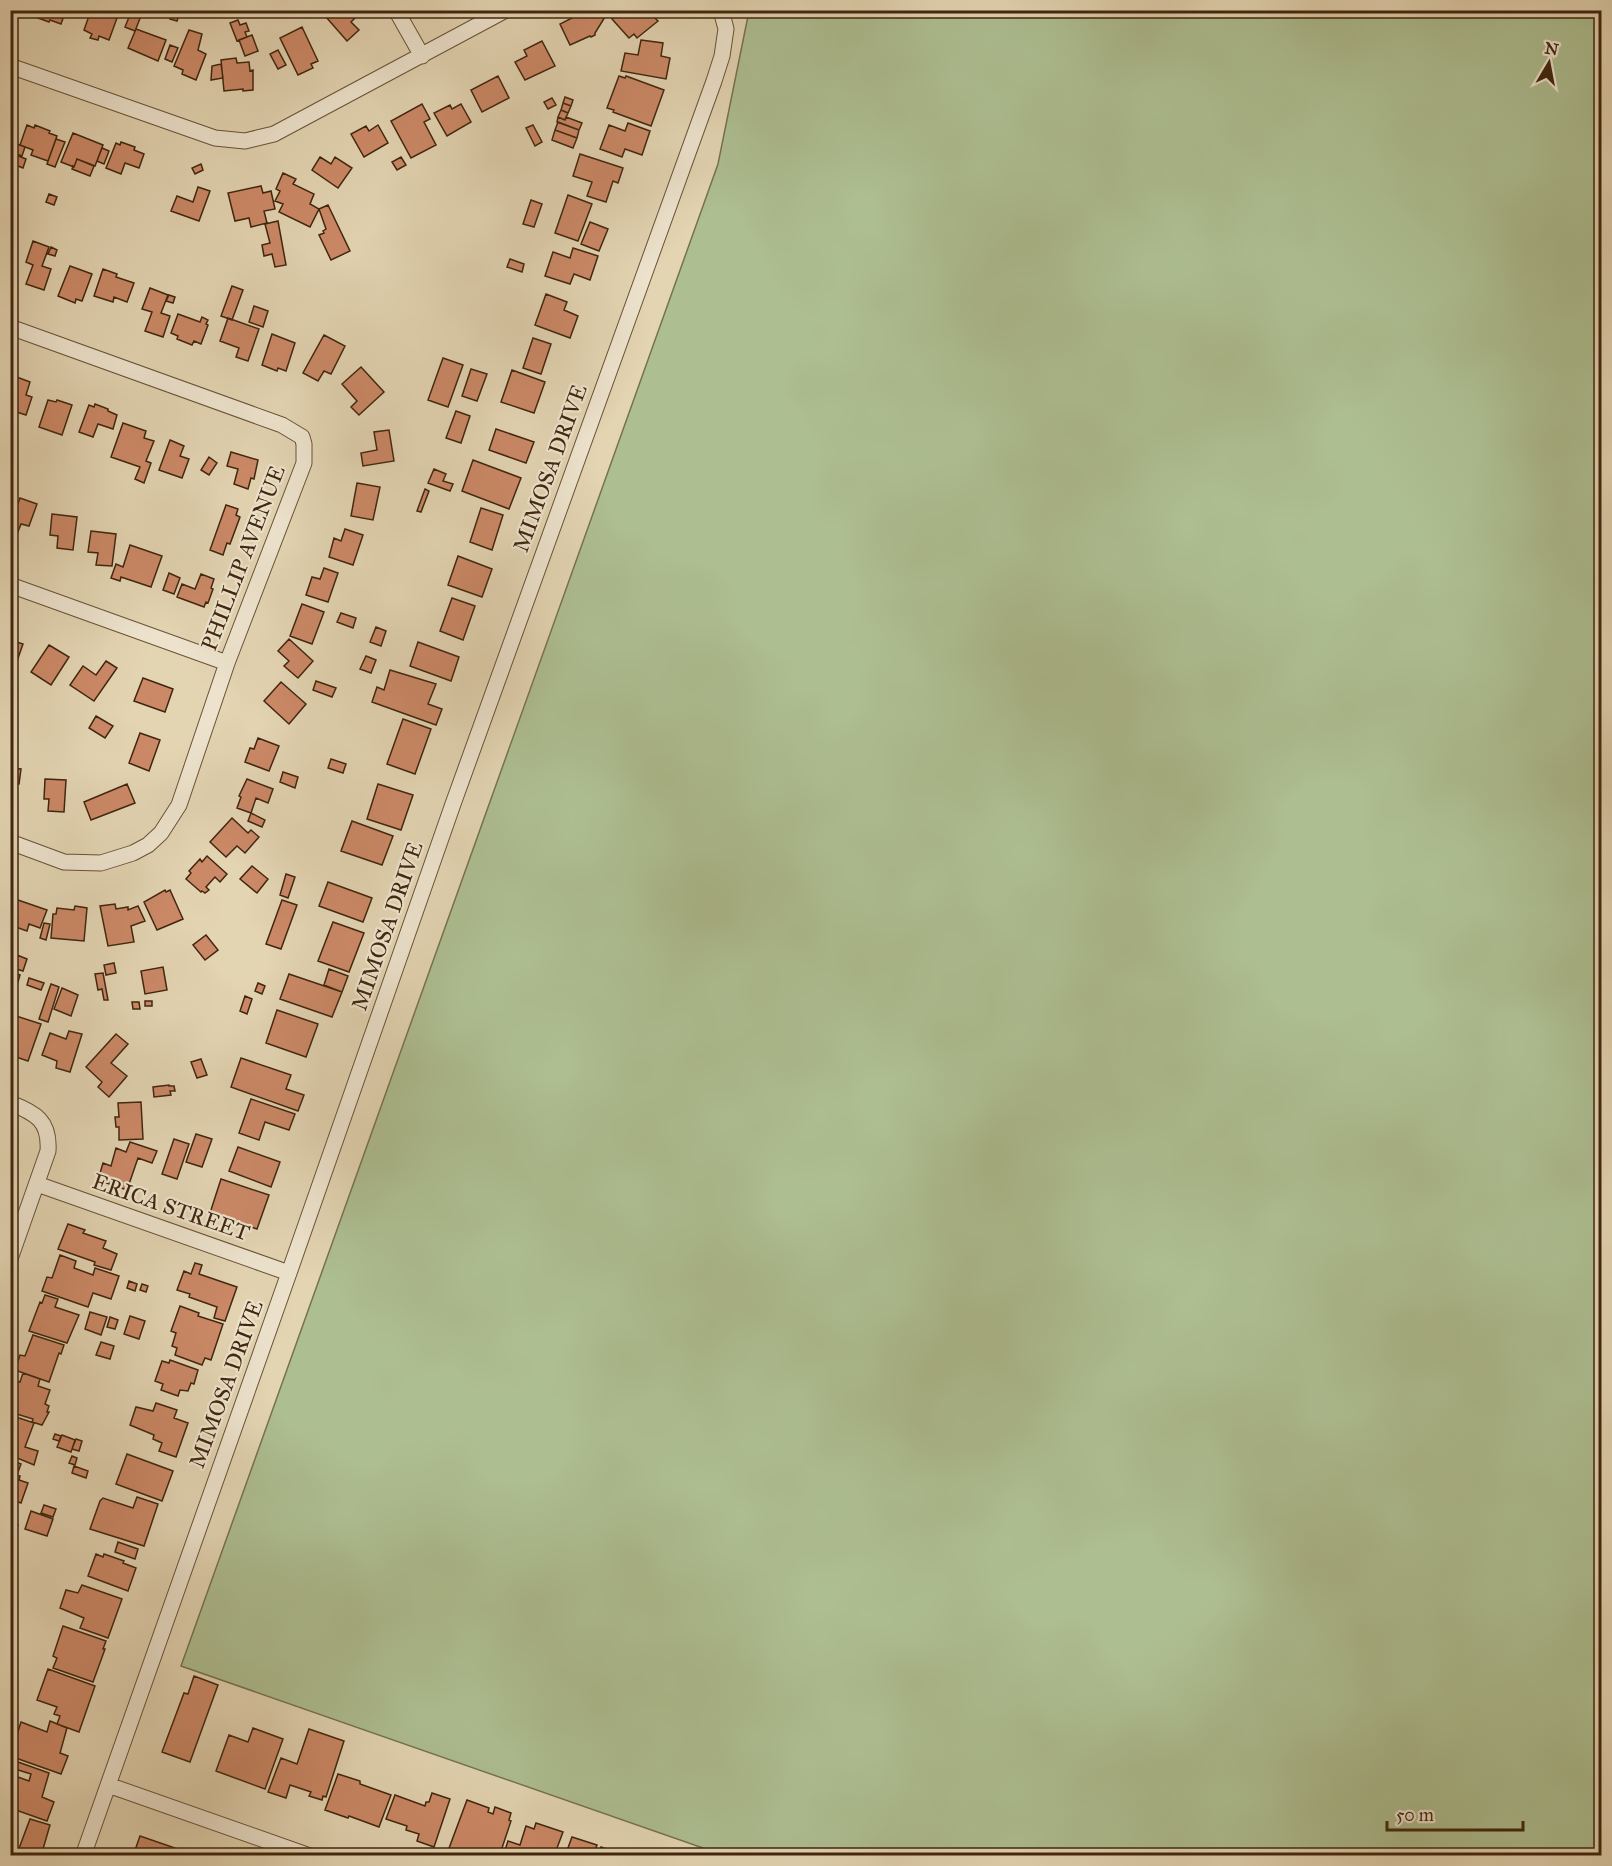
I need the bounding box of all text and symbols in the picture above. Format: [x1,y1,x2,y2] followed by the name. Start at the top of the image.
[1519,33,1579,93] north arrow
[1543,38,1560,59] text: N
[507,380,593,556] street label: MIMOSA DRIVE
[195,461,291,654] street label: PHILLIP AVENUE
[345,838,429,1014] street label: MIMOSA DRIVE
[89,1167,253,1247] street label: ERICA STREET
[183,1296,269,1472] street label: MIMOSA DRIVE
[1387,1794,1524,1832] scale bar
[1396,1804,1434,1826] text: 50 m

